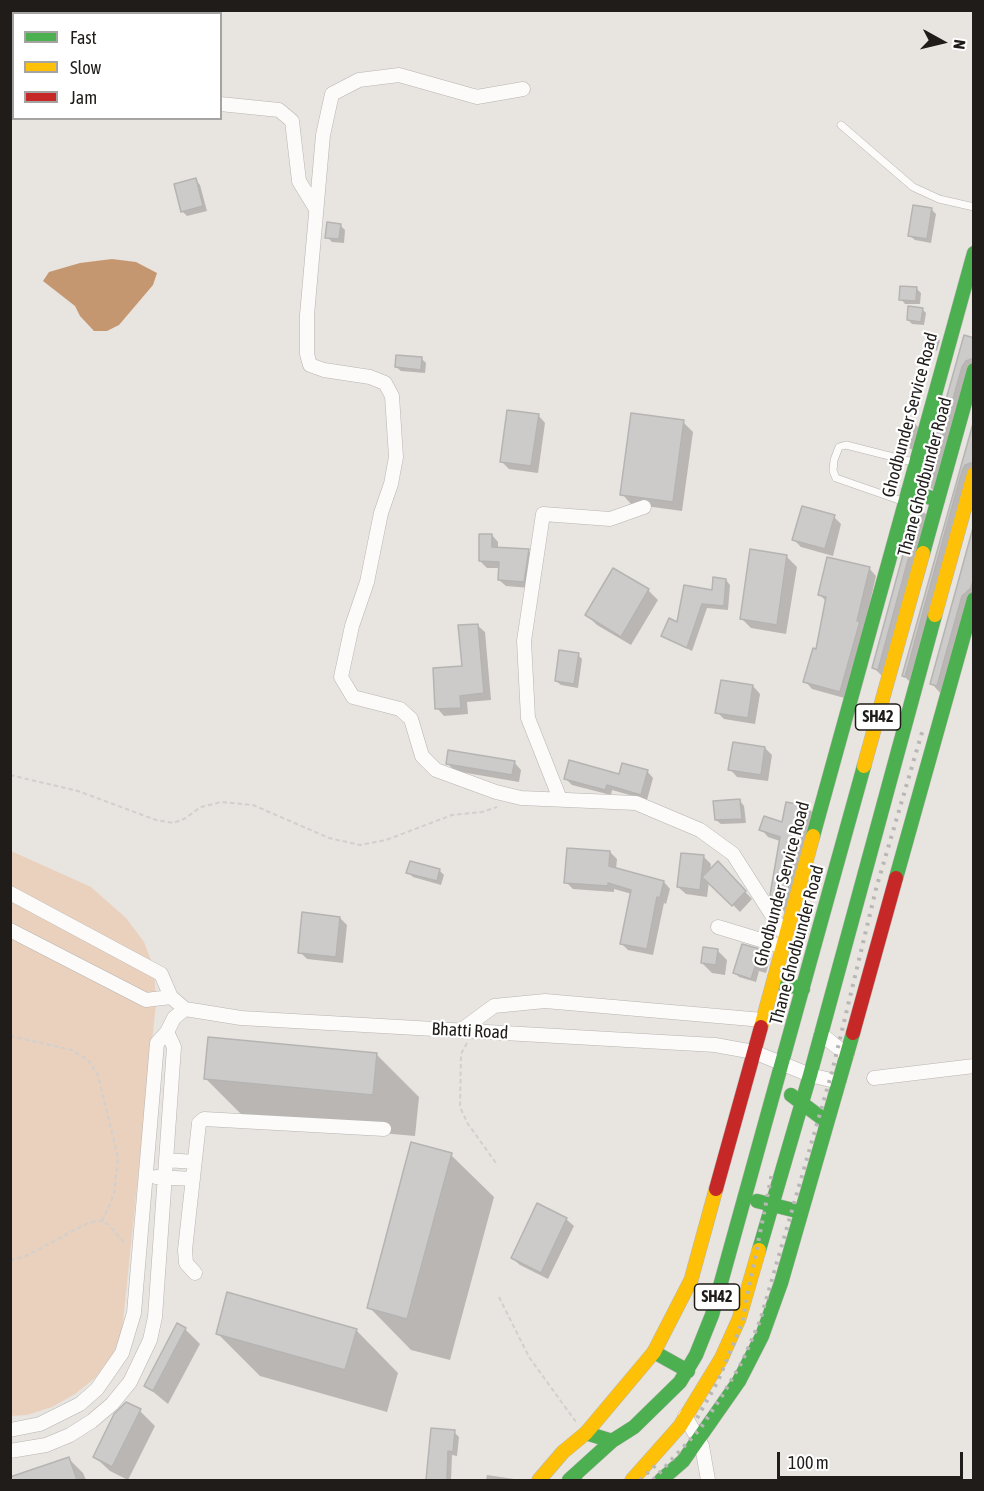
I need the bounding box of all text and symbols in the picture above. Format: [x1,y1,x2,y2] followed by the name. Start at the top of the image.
[12,12,222,120] legend
[912,12,972,72] north arrow
[70,27,97,48] text: Fast
[950,39,969,50] text: N
[70,57,101,78] text: Slow
[70,87,97,108] text: Jam
[878,330,942,500] street label: Ghodbunder Service Road
[893,395,957,559] street label: Thane Ghodbunder Road
[856,704,900,730] road number: SH42
[750,799,814,969] street label: Ghodbunder Service Road
[765,863,829,1027] street label: Thane Ghodbunder Road
[431,1018,509,1044] street label: Bhatti Road
[694,1284,740,1310] road number: SH42
[780,1440,966,1478] scale bar
[788,1452,829,1473] text: 100 m

